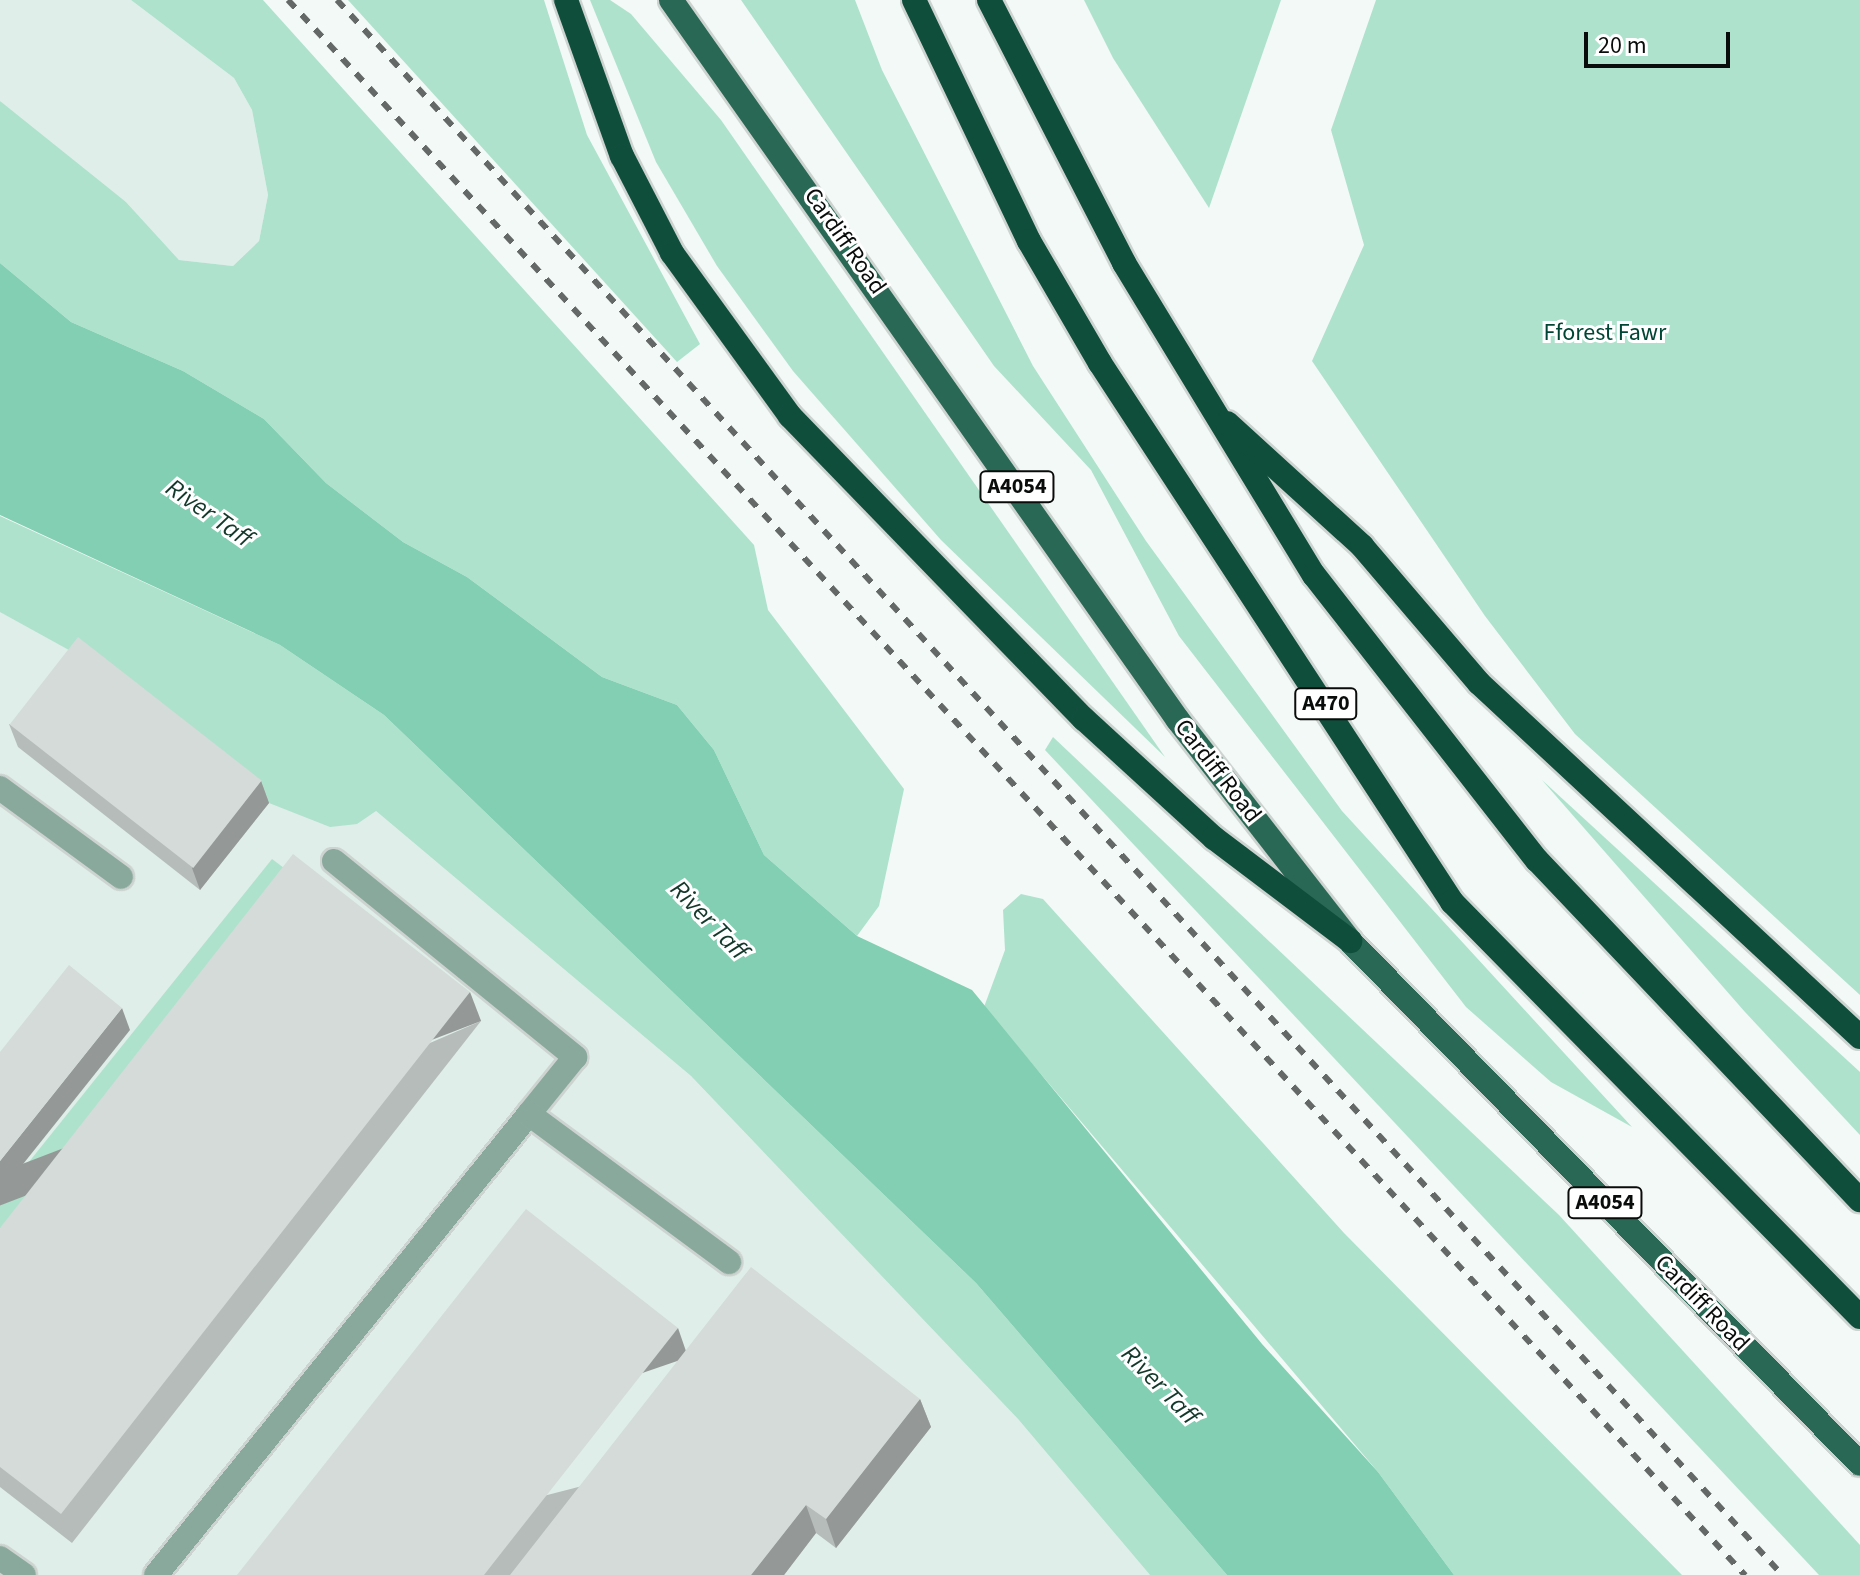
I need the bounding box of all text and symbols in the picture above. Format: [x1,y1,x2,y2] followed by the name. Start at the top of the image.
[1588,16,1734,66] scale bar
[1598,28,1647,63] text: 20 m
[798,182,892,300] street label: Cardiff Road
[1544,319,1666,347] park label: Fforest Fawr
[979,469,1055,505] road number: A4054
[160,472,258,554] water label: River Taff
[1294,686,1358,722] road number: A470
[1169,714,1267,828] street label: Cardiff Road
[664,874,754,966] water label: River Taff
[1567,1185,1643,1221] road number: A4054
[1649,1249,1755,1357] street label: Cardiff Road
[1115,1339,1205,1431] water label: River Taff

